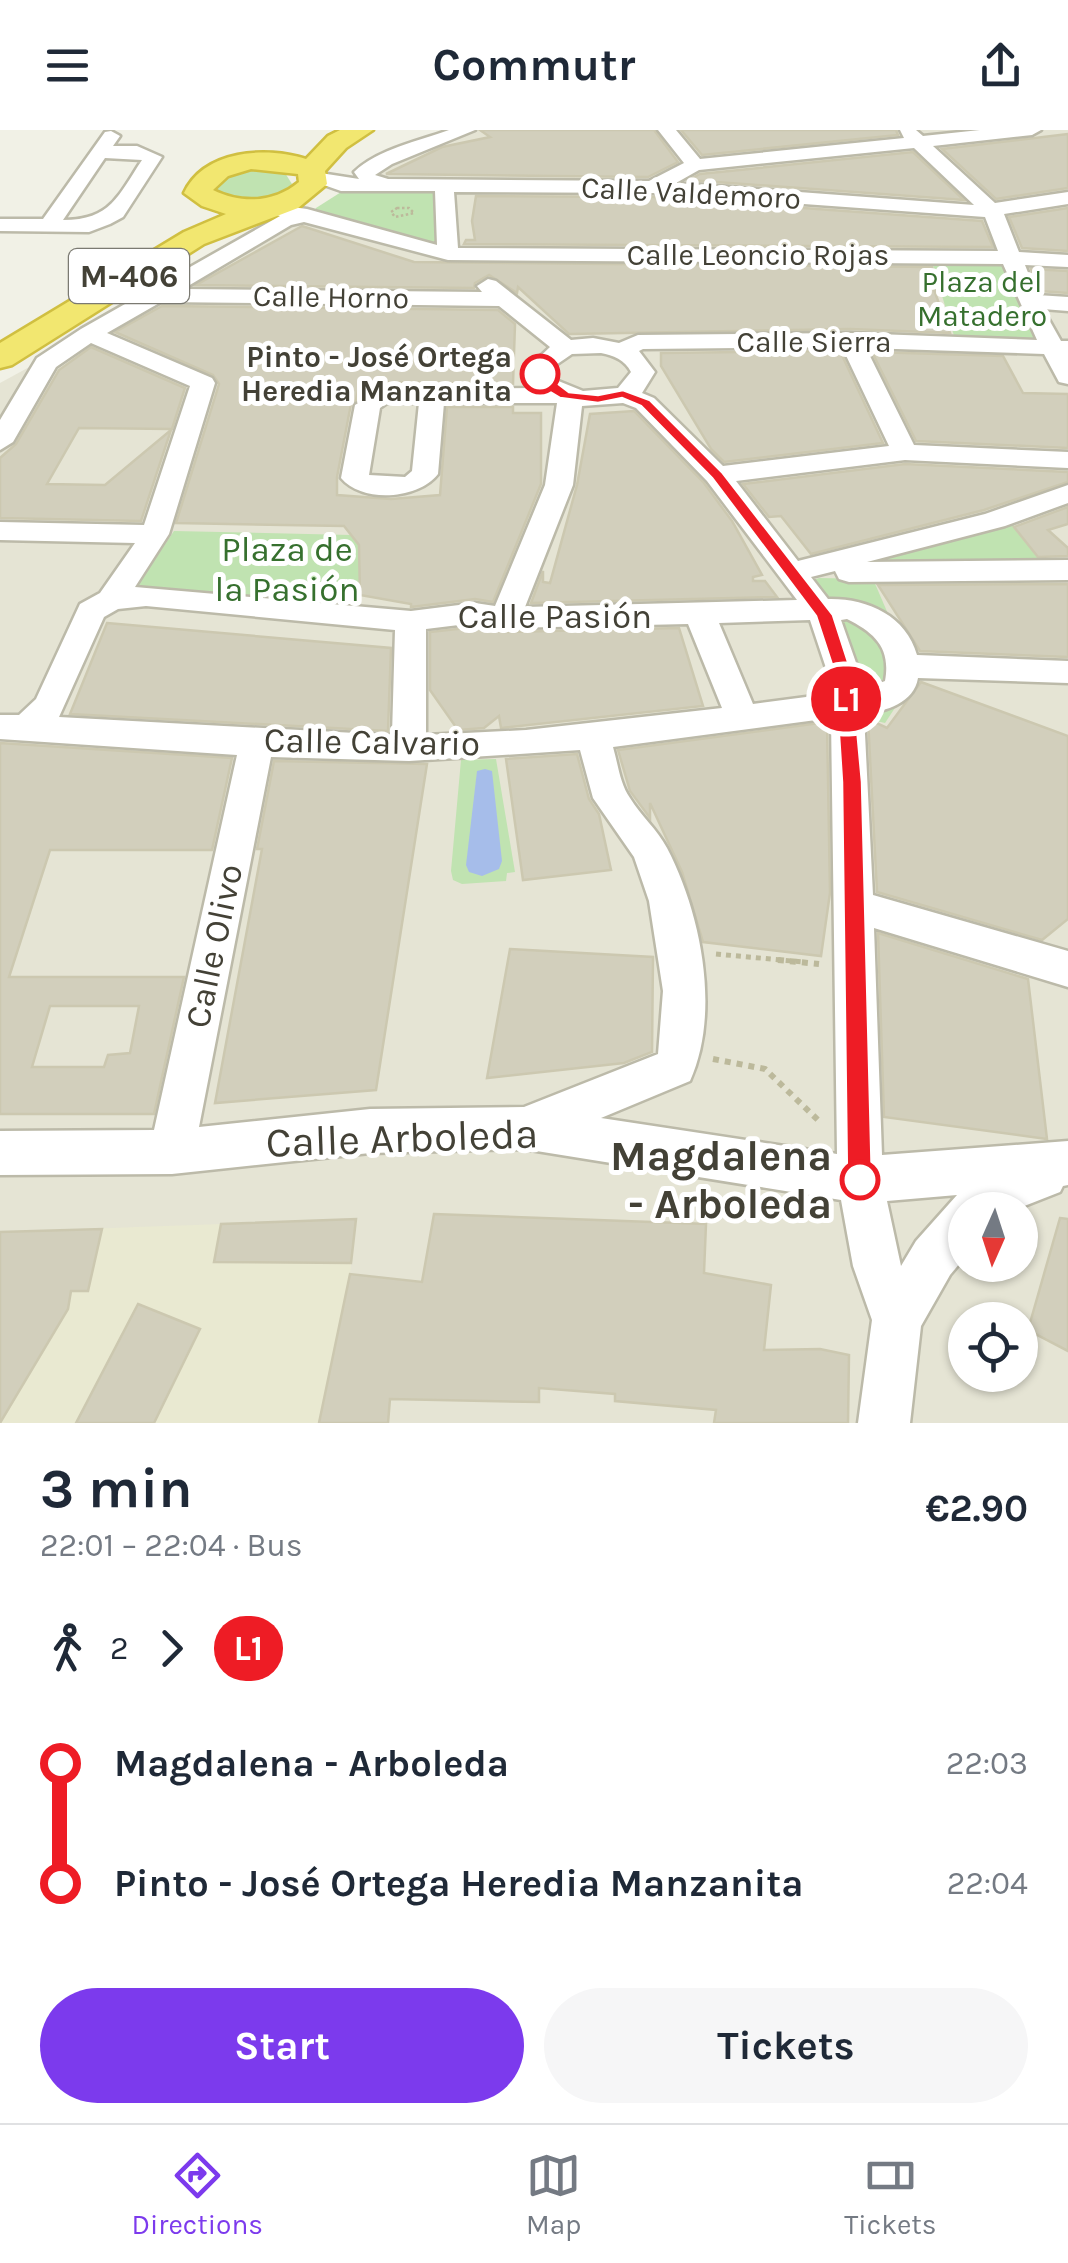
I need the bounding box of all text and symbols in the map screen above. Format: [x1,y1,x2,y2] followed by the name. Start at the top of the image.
[40,38,95,93] icon: menu
[973,38,1028,93] icon: share
[432,39,636,91] text: Commutr
[580,169,802,217] street label: Calle Valdemoro
[627,237,889,273] street label: Calle Leoncio Rojas
[69,249,189,303] road number: M-406
[917,264,1047,334] park label: Plaza del Matadero
[253,278,409,316] street label: Calle Horno
[737,324,891,360] street label: Calle Sierra
[241,339,512,409] place label: Pinto - José Ortega Heredia Manzanita
[521,355,559,393] marker: Pinto - José Ortega Heredia Manzanita
[214,529,360,610] park label: Plaza de la Pasión
[458,596,652,637] street label: Calle Pasión
[801,666,891,732] line badge: L1
[831,679,861,720] text: L1
[264,720,480,764] street label: Calle Calvario
[177,860,251,1032] street label: Calle Olivo
[265,1108,539,1168] street label: Calle Arboleda
[610,1131,832,1229] place label: Magdalena - Arboleda
[841,1161,879,1199] marker: Magdalena - Arboleda
[948,1192,1038,1282] north arrow
[948,1192,1038,1392] map controls
[948,1302,1038,1392] button: locate
[40,1457,193,1521] text: 3 min
[926,1486,1028,1531] text: €2.90
[40,1527,303,1564] text: 22:01 – 22:04 · Bus
[40,1621,95,1676] icon: walk
[144,1621,199,1676] icon: forward
[234,1628,263,1669] text: L1
[110,1630,129,1667] text: 2
[114,1741,509,1786] text: Magdalena - Arboleda
[946,1745,1028,1782] text: 22:03
[114,1861,803,1906] text: Pinto - José Ortega Heredia Manzanita
[947,1865,1028,1902] text: 22:04
[40,1988,524,2103] button: Start
[544,1988,1028,2103] button: Tickets
[131,2148,263,2241] tab: Directions
[526,2148,581,2241] tab: Map
[844,2148,937,2241] tab: Tickets

